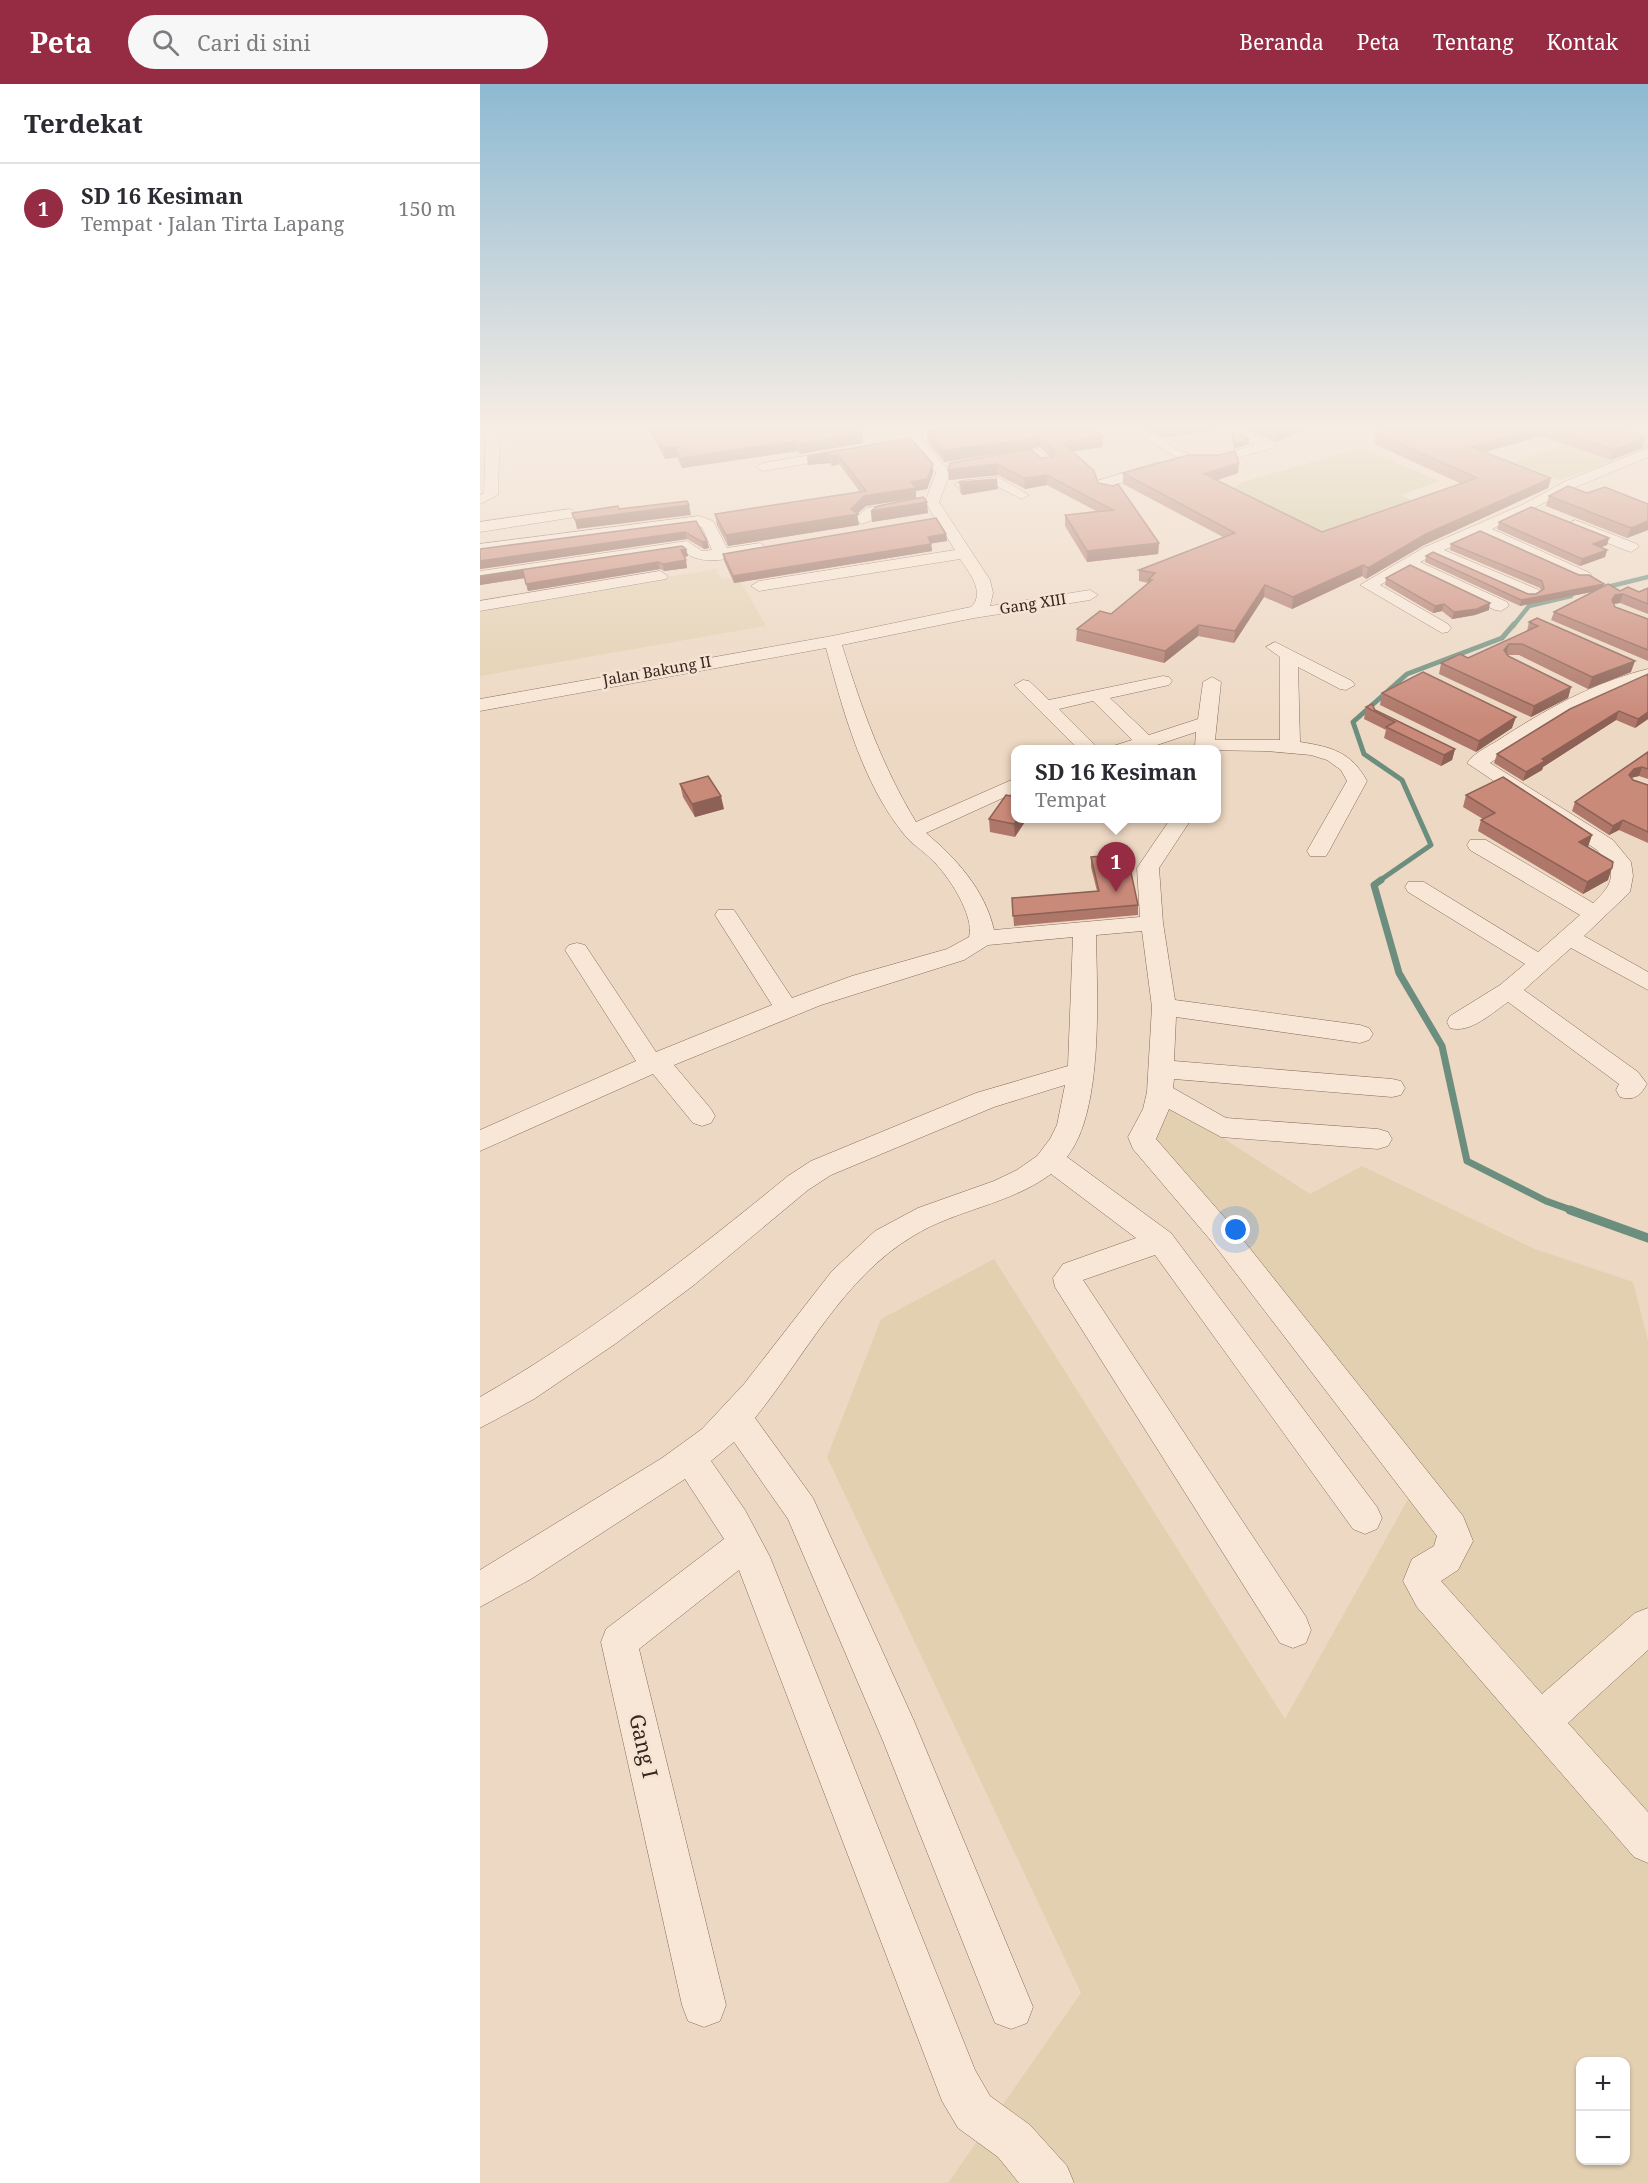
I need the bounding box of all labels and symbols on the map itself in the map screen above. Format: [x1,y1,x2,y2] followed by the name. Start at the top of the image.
[998,588,1068,618] street label: Gang XIII
[600,651,713,690] street label: Jalan Bakung II
[1096,842,1136,892] pin: 1
[1221,1215,1250,1244] your location
[623,1711,665,1781] street label: Gang I

